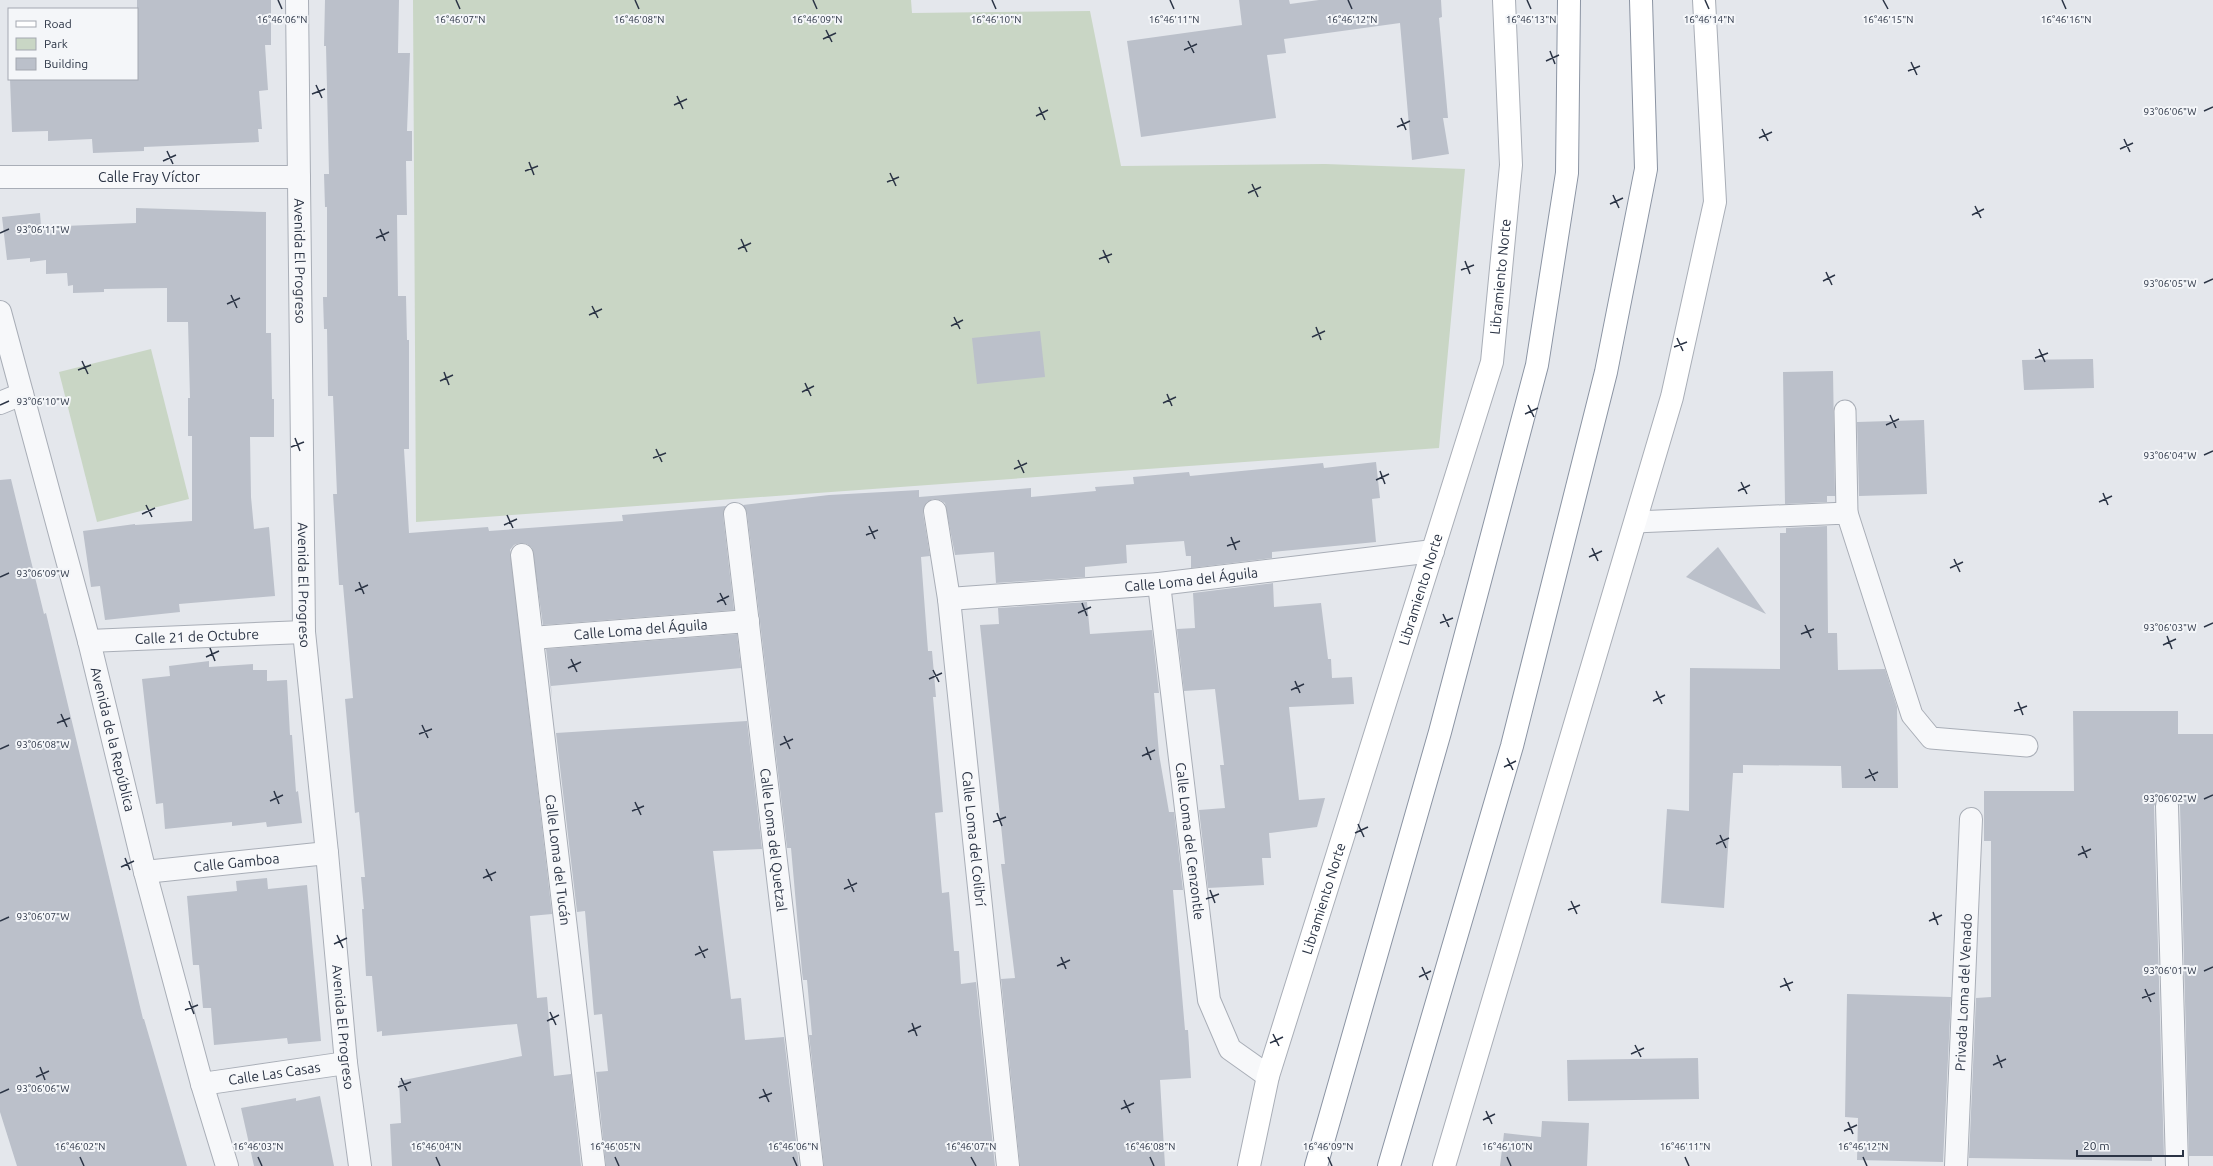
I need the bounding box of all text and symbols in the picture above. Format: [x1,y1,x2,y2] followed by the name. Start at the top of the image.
[8,8,138,80] legend
[257,14,307,25] text: 16°46'06"N
[435,14,485,25] text: 16°46'07"N
[614,14,664,25] text: 16°46'08"N
[792,14,842,25] text: 16°46'09"N
[971,14,1021,25] text: 16°46'10"N
[1149,14,1199,25] text: 16°46'11"N
[1327,14,1377,25] text: 16°46'12"N
[1506,14,1556,25] text: 16°46'13"N
[1684,14,1734,25] text: 16°46'14"N
[1863,14,1913,25] text: 16°46'15"N
[2041,14,2091,25] text: 16°46'16"N
[44,17,72,30] text: Road
[44,37,68,50] text: Park
[44,57,88,70] text: Building
[2144,106,2196,117] text: 93°06'06"W
[98,169,201,185] street label: Calle Fray Víctor
[291,198,309,324] street label: Avenida El Progreso
[1487,218,1514,335] street label: Libramiento Norte
[17,224,69,235] text: 93°06'11"W
[2144,278,2196,289] text: 93°06'05"W
[17,396,69,407] text: 93°06'10"W
[2144,450,2196,461] text: 93°06'04"W
[295,522,314,648] street label: Avenida El Progreso
[1396,532,1446,647] street label: Libramiento Norte
[1124,564,1259,594] street label: Calle Loma del Águila
[17,568,69,579] text: 93°06'09"W
[573,616,708,643] street label: Calle Loma del Águila
[2144,622,2196,633] text: 93°06'03"W
[134,626,259,647] street label: Calle 21 de Octubre
[88,665,138,813] street label: Avenida de la República
[17,739,69,750] text: 93°06'08"W
[1173,761,1207,921] street label: Calle Loma del Cenzontle
[757,767,790,913] street label: Calle Loma del Quetzal
[959,770,989,907] street label: Calle Loma del Colibrí
[542,793,574,926] street label: Calle Loma del Tucán
[2144,793,2196,804] text: 93°06'02"W
[1299,841,1349,956] street label: Libramiento Norte
[193,850,280,875] street label: Calle Gamboa
[17,911,69,922] text: 93°06'07"W
[1952,913,1975,1072] street label: Privada Loma del Venado
[329,964,358,1090] street label: Avenida El Progreso
[2144,965,2196,976] text: 93°06'01"W
[227,1059,321,1088] street label: Calle Las Casas
[17,1083,69,1094] text: 93°06'06"W
[2077,1132,2183,1158] scale bar
[2083,1139,2110,1152] text: 20 m
[55,1141,105,1152] text: 16°46'02"N
[233,1141,283,1152] text: 16°46'03"N
[411,1141,461,1152] text: 16°46'04"N
[590,1141,640,1152] text: 16°46'05"N
[768,1141,818,1152] text: 16°46'06"N
[946,1141,996,1152] text: 16°46'07"N
[1125,1141,1175,1152] text: 16°46'08"N
[1303,1141,1353,1152] text: 16°46'09"N
[1482,1141,1532,1152] text: 16°46'10"N
[1660,1141,1710,1152] text: 16°46'11"N
[1838,1141,1888,1152] text: 16°46'12"N

